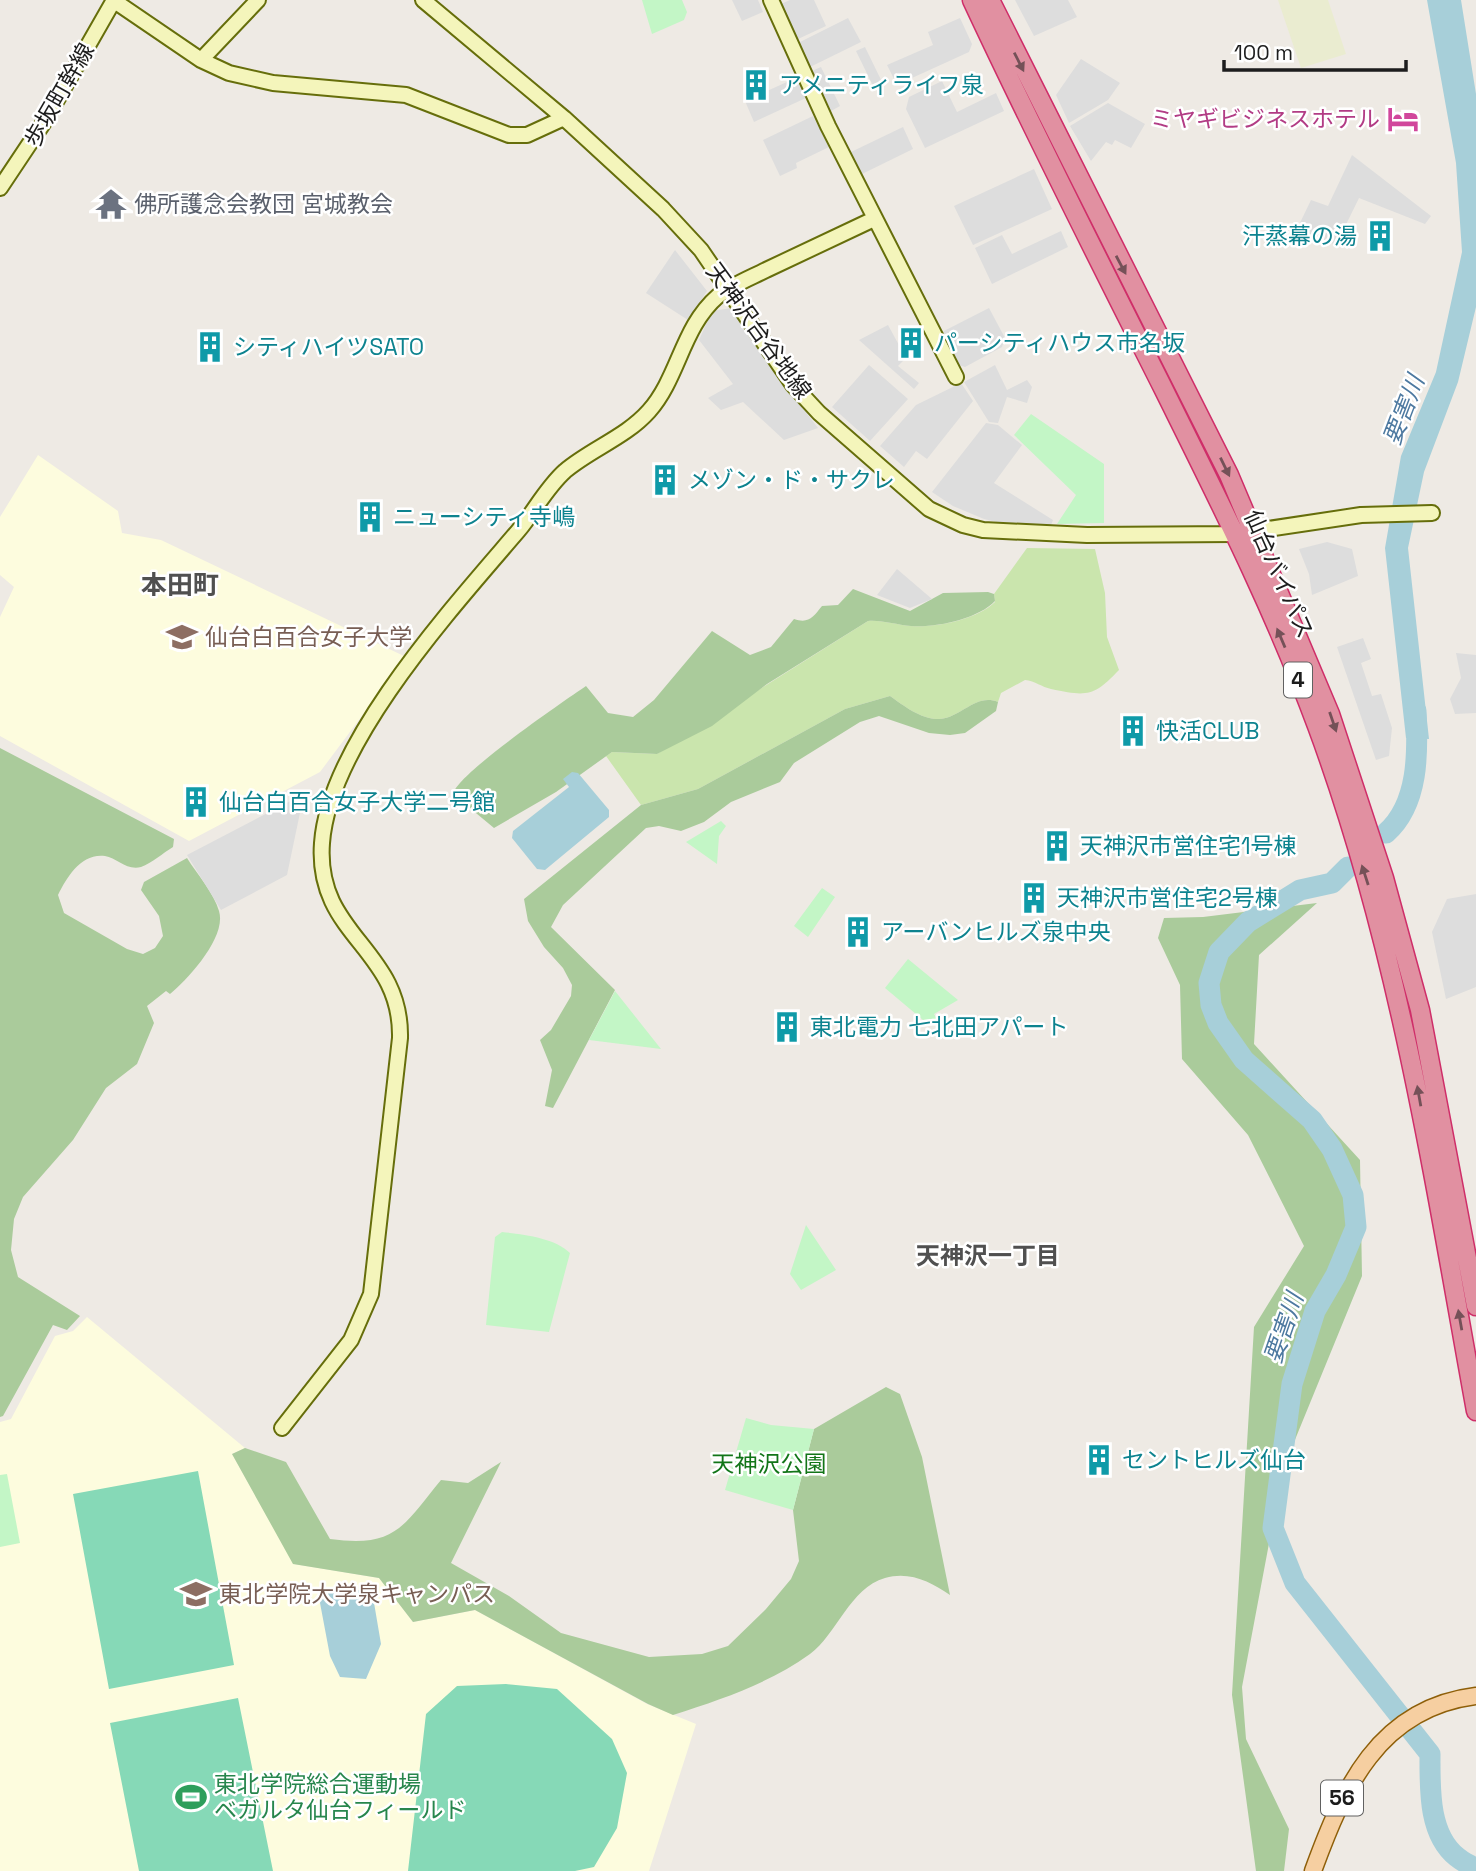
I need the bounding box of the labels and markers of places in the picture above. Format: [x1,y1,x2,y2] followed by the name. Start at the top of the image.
[739,68,773,102] building icon: アメニティライフ泉
[779,70,983,100] place label: アメニティライフ泉
[1386,102,1420,136] hotel icon: ミヤギビジネスホテル
[1150,104,1380,134] place label: ミヤギビジネスホテル
[94,187,128,221] temple icon: 佛所護念会教団 宮城教会
[134,189,393,219] place label: 佛所護念会教団 宮城教会
[1363,219,1397,253] building icon: 汗蒸幕の湯
[1242,221,1357,251] place label: 汗蒸幕の湯
[894,326,928,360] building icon: パーシティハウス市名坂
[934,328,1185,358] place label: パーシティハウス市名坂
[193,330,227,364] building icon: シティハイツSATO
[233,332,424,362] place label: シティハイツSATO
[648,463,682,497] building icon: メゾン・ド・サクレ
[688,465,895,495] place label: メゾン・ド・サクレ
[353,500,387,534] building icon: ニューシティ寺嶋
[393,502,575,532] place label: ニューシティ寺嶋
[165,620,199,654] school or university icon: 仙台白百合女子大学
[205,622,412,652] place label: 仙台白百合女子大学
[1116,714,1150,748] building icon: 快活CLUB
[1156,716,1260,746] place label: 快活CLUB
[179,785,213,819] building icon: 仙台白百合女子大学二号館
[219,787,495,817] place label: 仙台白百合女子大学二号館
[1040,829,1074,863] building icon: 天神沢市営住宅1号棟
[1080,831,1297,861] place label: 天神沢市営住宅1号棟
[1017,881,1051,915] building icon: 天神沢市営住宅2号棟
[1057,883,1278,913] place label: 天神沢市営住宅2号棟
[841,915,875,949] building icon: アーバンヒルズ泉中央
[881,917,1111,947] place label: アーバンヒルズ泉中央
[770,1010,804,1044] building icon: 東北電力 七北田アパート
[810,1012,1068,1042] place label: 東北電力 七北田アパート
[1082,1443,1116,1477] building icon: セントヒルズ仙台
[1122,1445,1306,1475] place label: セントヒルズ仙台
[179,1577,213,1611] school or university icon: 東北学院大学泉キャンパス
[219,1579,495,1609] place label: 東北学院大学泉キャンパス
[214,1769,467,1825] place label: 東北学院総合運動場 ベガルタ仙台フィールド
[174,1780,208,1814] sports icon: 東北学院総合運動場 ベガルタ仙台フィールド

